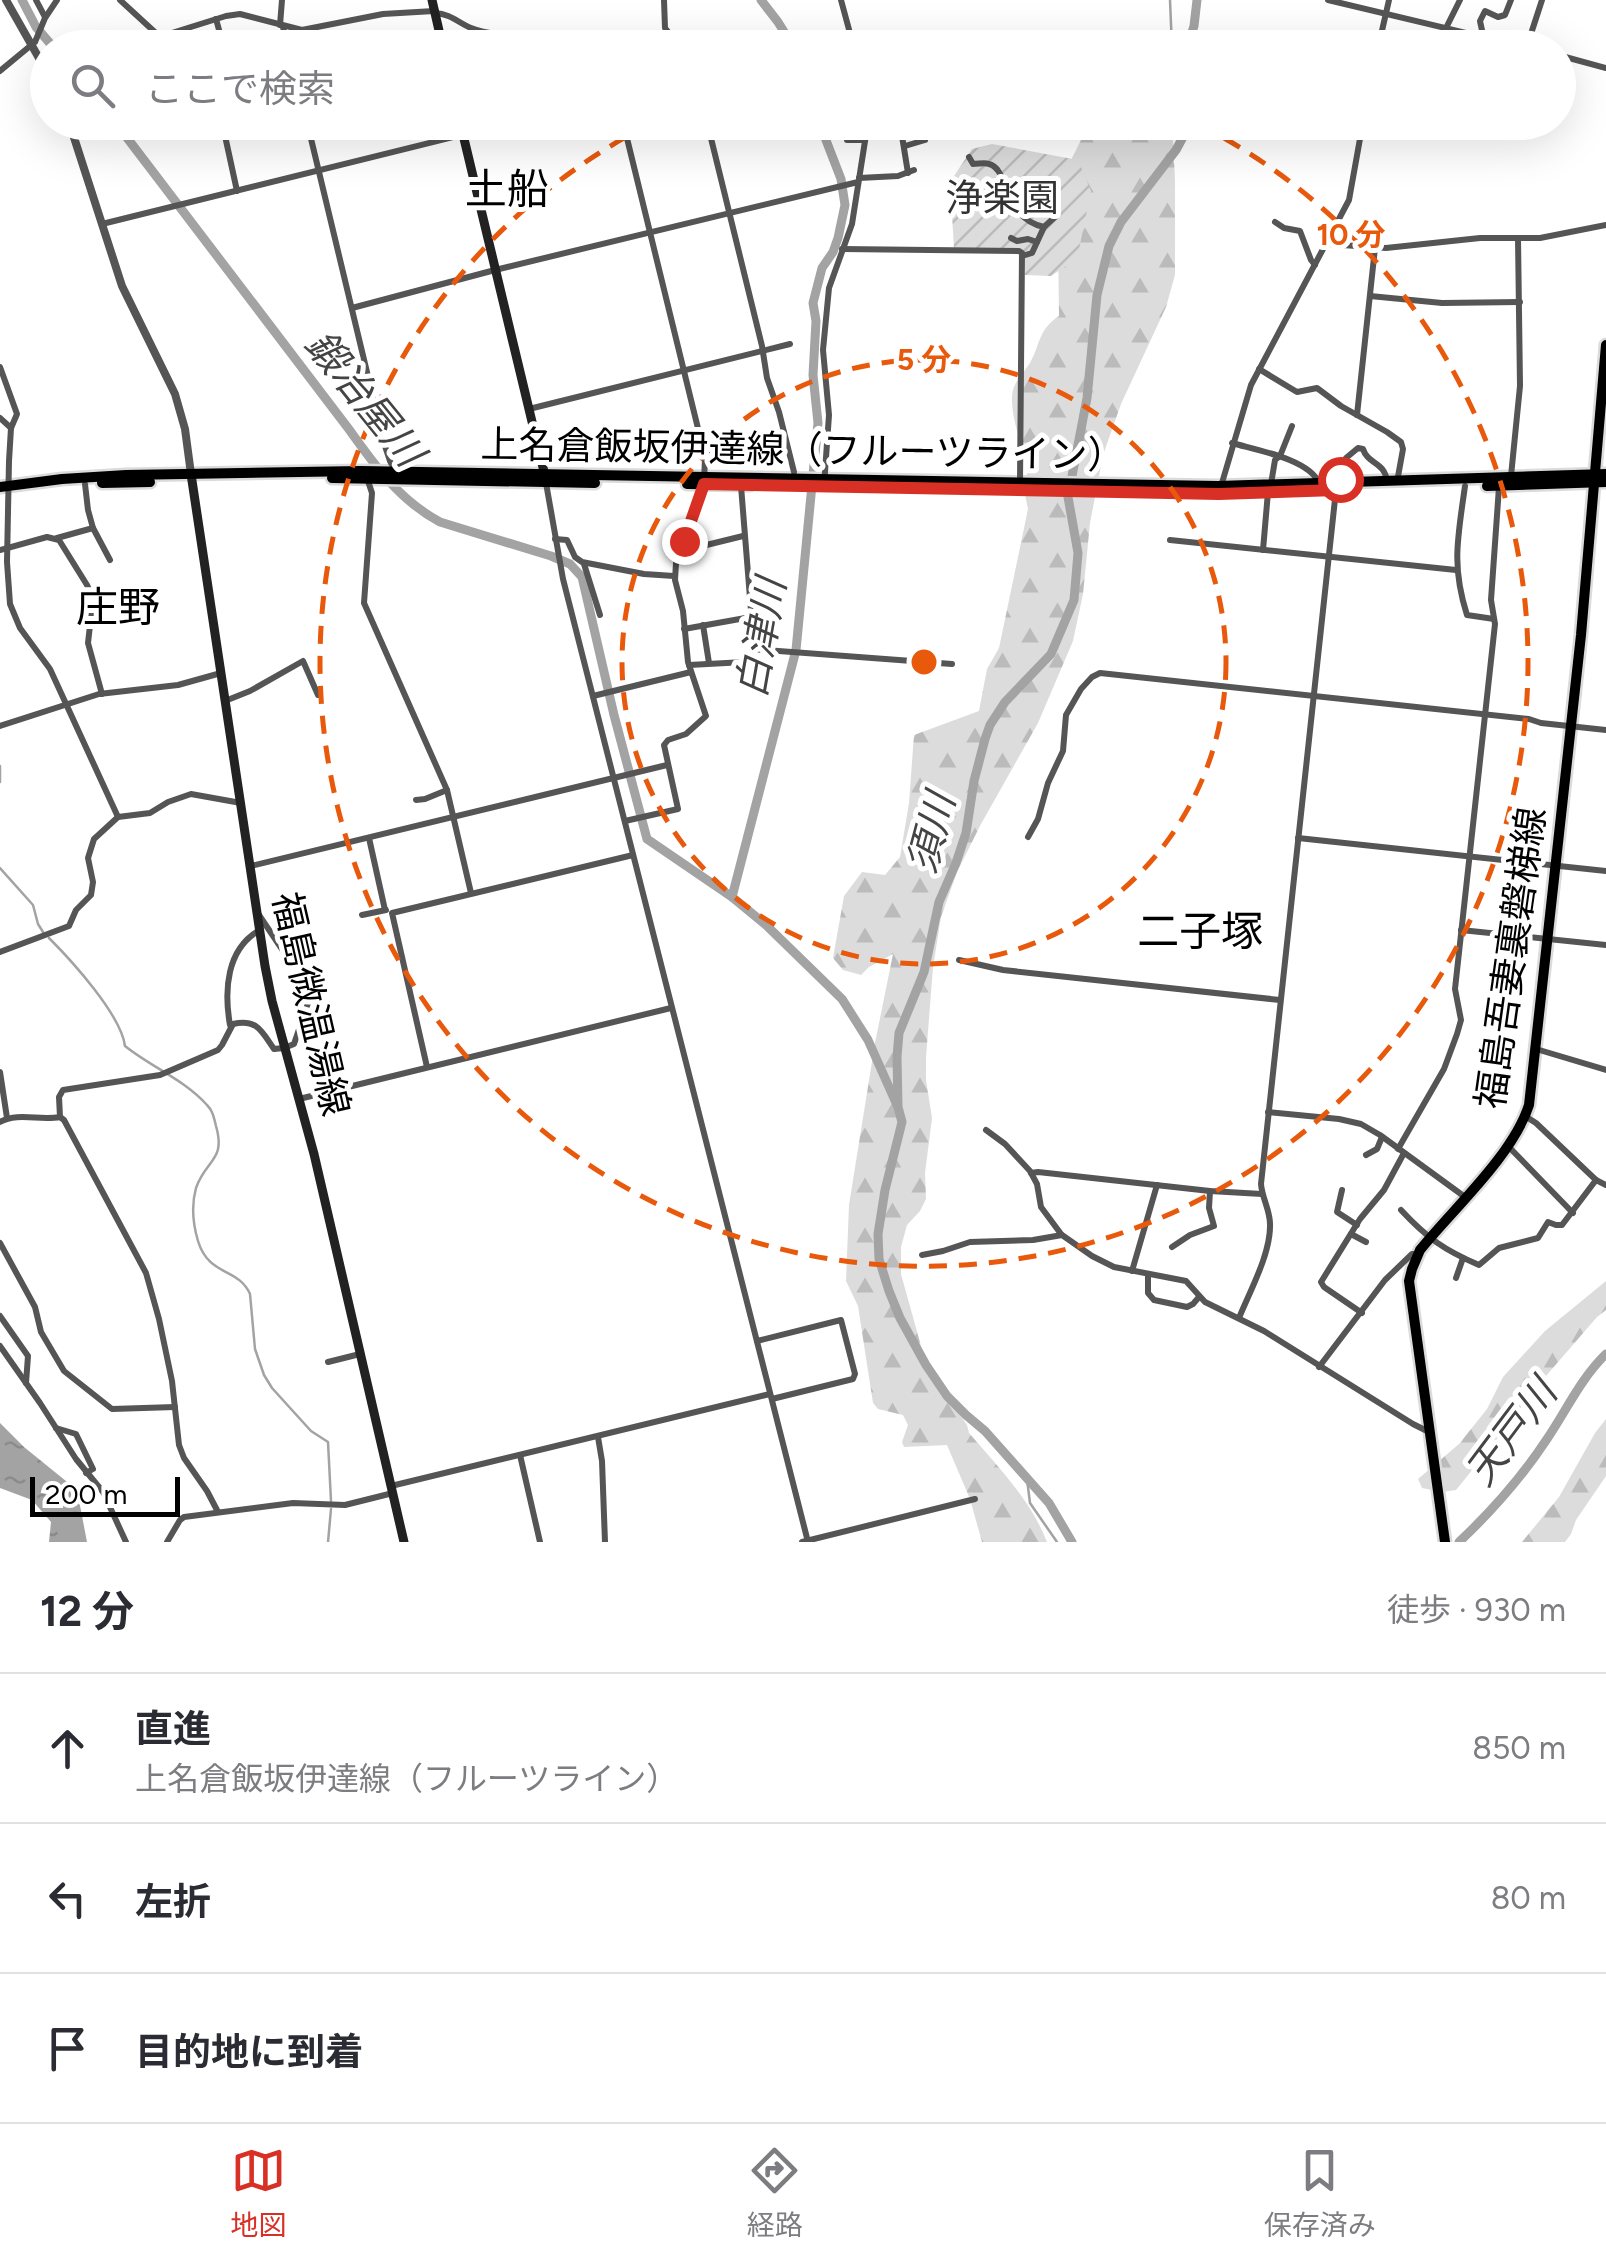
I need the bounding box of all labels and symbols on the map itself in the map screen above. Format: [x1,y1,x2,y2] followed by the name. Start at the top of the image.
[465,164,549,215] district label: 土船
[945,175,1059,221] park label: 浄楽園
[1316,216,1386,253] text: 10 分
[296,321,437,478] water label: 鍛冶屋川
[897,341,951,378] text: 5 分
[480,421,1126,479] street label: 上名倉飯坂伊達線（フルーツライン）
[1318,457,1364,503] route start
[662,519,708,565] route end
[727,571,796,701] water label: 白津川
[76,582,160,633] district label: 庄野
[906,644,942,680] centre of rings
[897,784,966,878] water label: 須川
[1467,804,1555,1112] street label: 福島吾妻裏磐梯線
[263,888,359,1120] street label: 福島微温湯線
[1137,906,1263,957] district label: 二子塚
[1456,1366,1569,1494] water label: 天戸川
[30,1472,180,1516] scale bar

